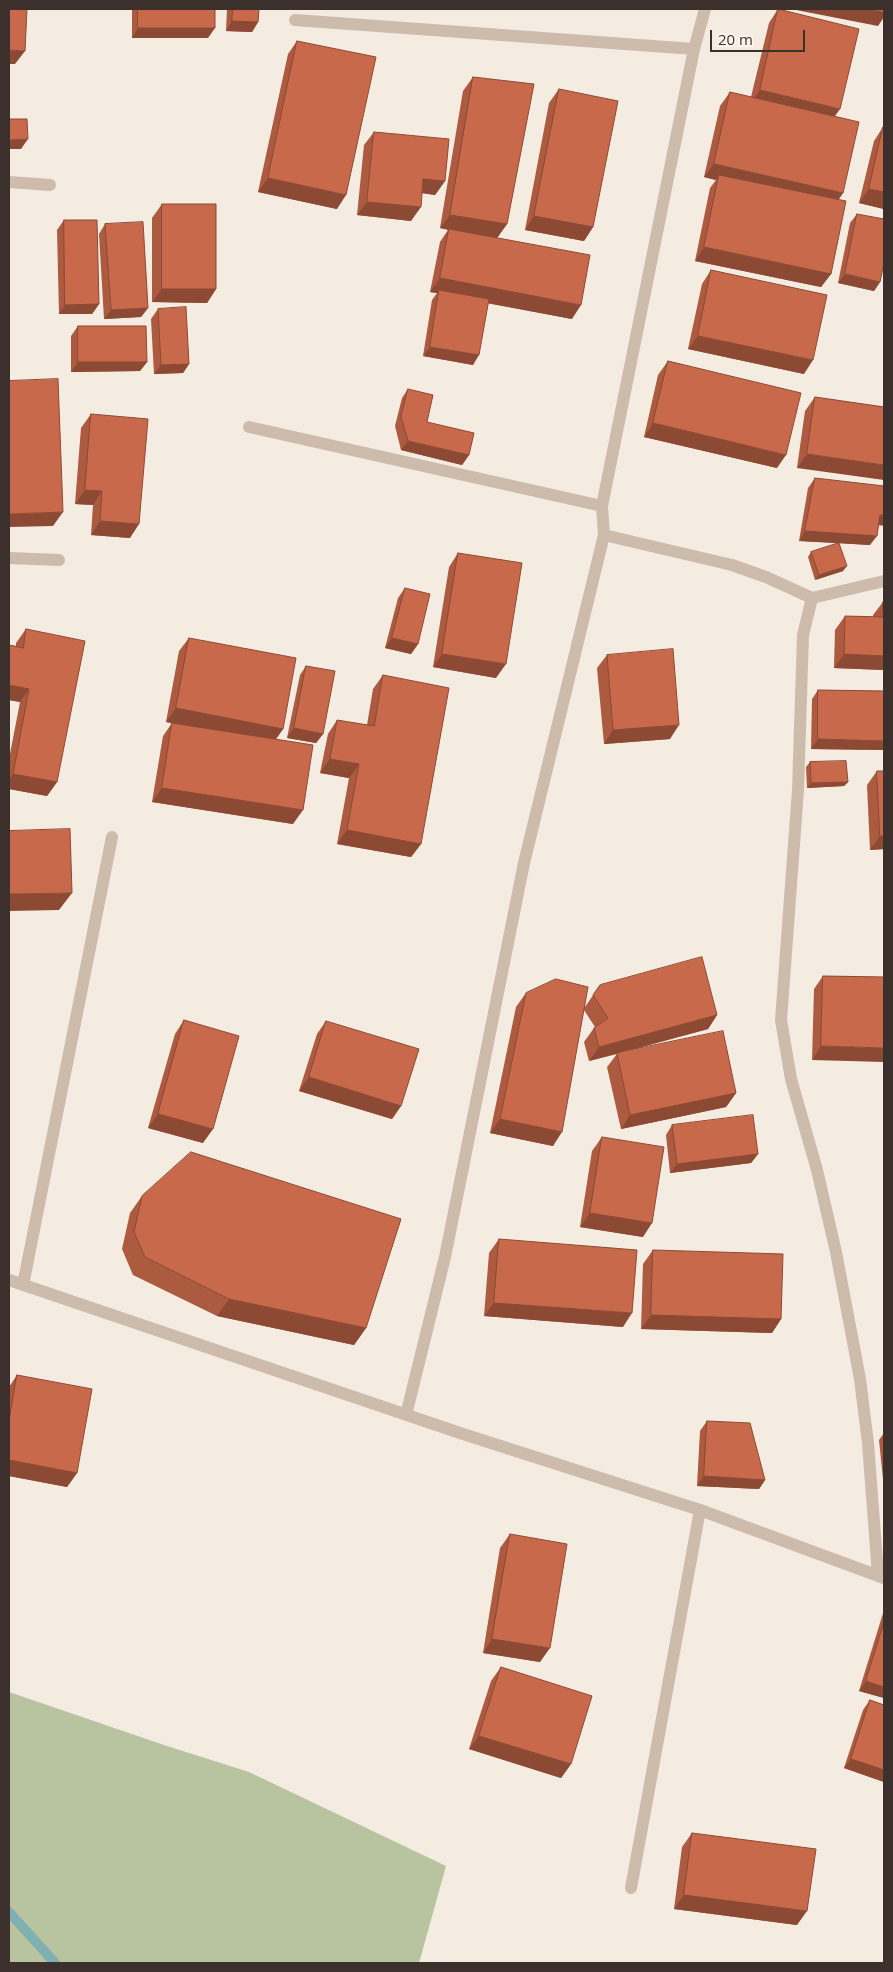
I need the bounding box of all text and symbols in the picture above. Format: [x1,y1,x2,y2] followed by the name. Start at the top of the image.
[713,20,808,52] scale bar
[718,29,753,49] text: 20 m

